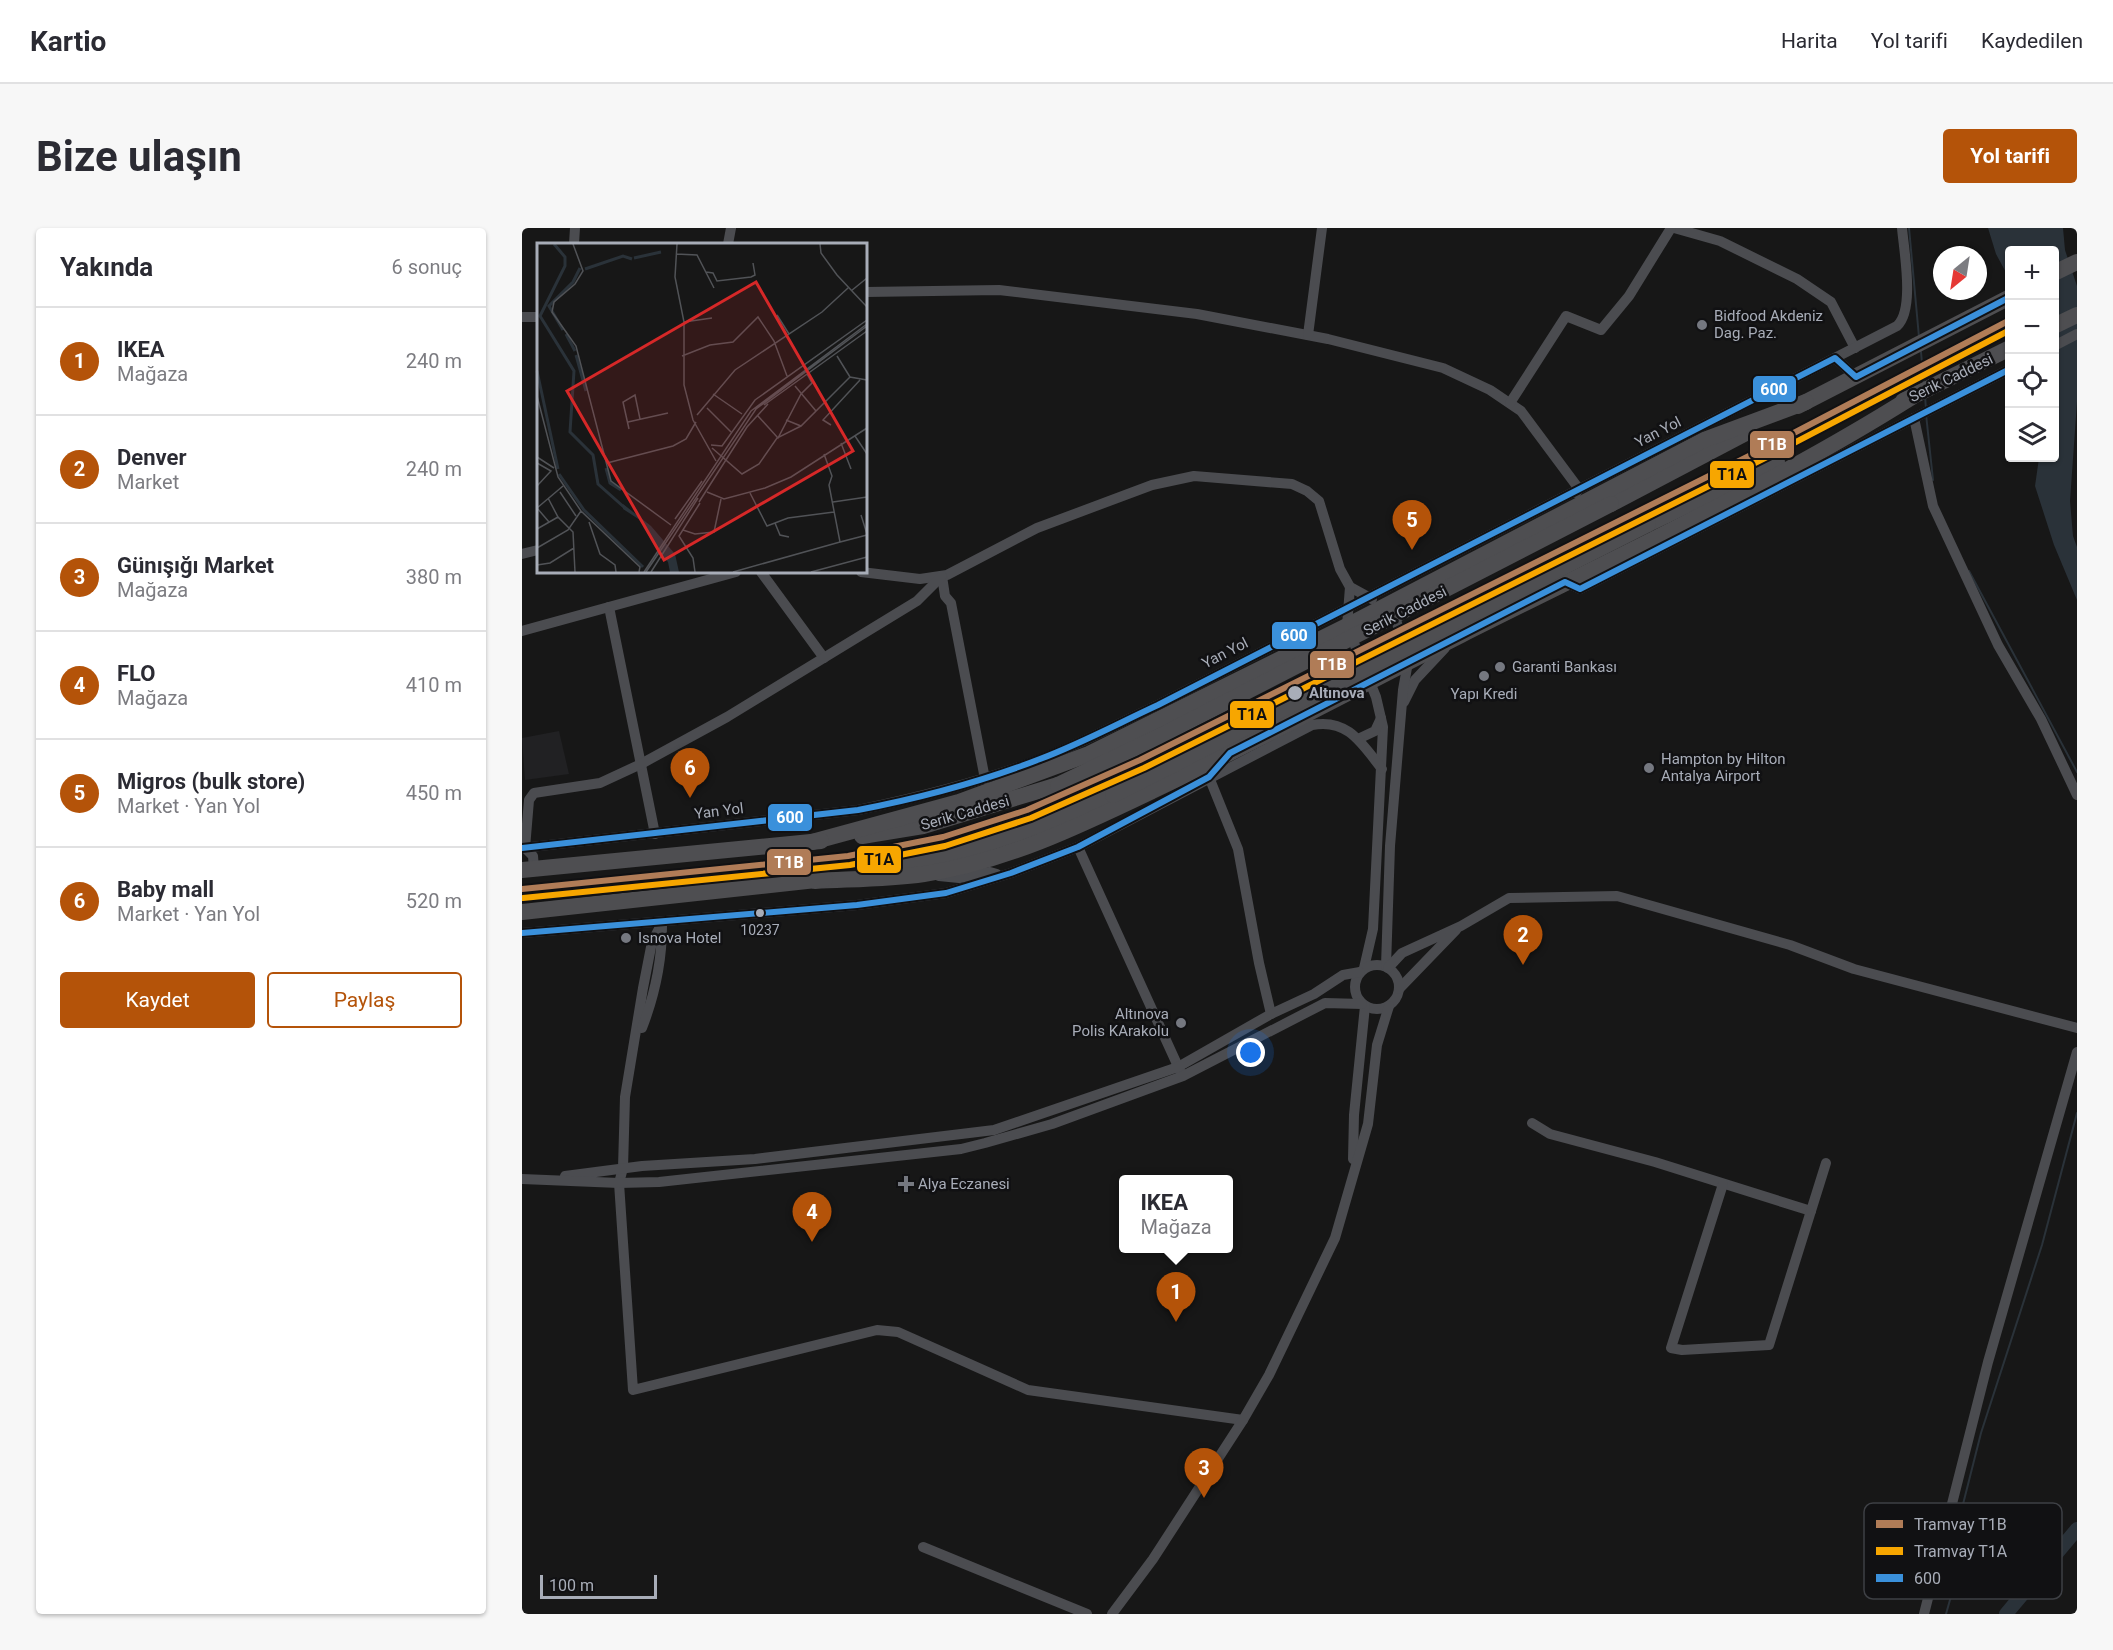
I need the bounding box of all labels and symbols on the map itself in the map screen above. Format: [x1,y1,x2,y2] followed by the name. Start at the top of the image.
[537,243,867,573] inset map
[1933,246,1987,300] north arrow
[1714,307,1823,342] place label: Bidfood Akdeniz Dag. Paz.
[1695,318,1709,332] marker: Bidfood Akdeniz Dag. Paz.
[1906,350,1996,406] street label: Serik Caddesi
[1752,375,1797,403] line badge: 600
[1760,380,1788,399] text: 600
[1632,413,1684,451] street label: Yan Yol
[1749,430,1795,459] line badge: T1B
[1757,435,1787,454] text: T1B
[1709,460,1755,489] line badge: T1A
[1717,465,1747,484] text: T1A
[1392,500,1432,550] pin: 5
[1360,582,1450,640] street label: Serik Caddesi
[1271,621,1317,650] line badge: 600
[1280,626,1308,645] text: 600
[1199,634,1251,672] street label: Yan Yol
[1309,650,1355,679] line badge: T1B
[1317,655,1347,674] text: T1B
[1512,658,1617,676] place label: Garanti Bankası
[1493,660,1507,674] marker: Garanti Bankası
[1477,669,1491,683] marker: Yapı Kredi
[1286,684,1304,702] marker: Altınova
[1309,684,1365,702] place label: Altınova
[1451,685,1517,703] place label: Yapı Kredi
[1229,700,1275,729] line badge: T1A
[1237,705,1267,724] text: T1A
[670,748,710,798] pin: 6
[1661,750,1786,785] place label: Hampton by Hilton Antalya Airport
[1642,761,1656,775] marker: Hampton by Hilton Antalya Airport
[919,792,1011,834] street label: Serik Caddesi
[693,799,745,823] street label: Yan Yol
[767,803,813,832] line badge: 600
[776,808,804,827] text: 600
[856,845,902,874] line badge: T1A
[766,848,812,876] line badge: T1B
[864,850,894,869] text: T1A
[774,853,804,872] text: T1B
[754,907,766,919] marker: 10237
[1504,916,1542,965] pin: 2
[740,922,780,938] place label: 10237
[638,929,721,947] place label: Isnova Hotel
[619,931,633,945] marker: Isnova Hotel
[1072,1005,1169,1040] place label: Altınova Polis KArakolu
[1174,1016,1188,1030] marker: Altınova Polis KArakolu
[1236,1038,1265,1067] your location
[918,1175,1010,1193] place label: Alya Eczanesi
[899,1177,913,1191] marker: Alya Eczanesi
[792,1192,832,1242] pin: 4
[1156,1272,1196,1322] pin: 1
[1184,1448,1224,1498] pin: 3
[1864,1503,2062,1599] legend
[1914,1515,2007,1534] text: Tramvay T1B
[1914,1542,2008,1561] text: Tramvay T1A
[1914,1569,1941,1588] text: 600
[540,1572,657,1600] scale bar

